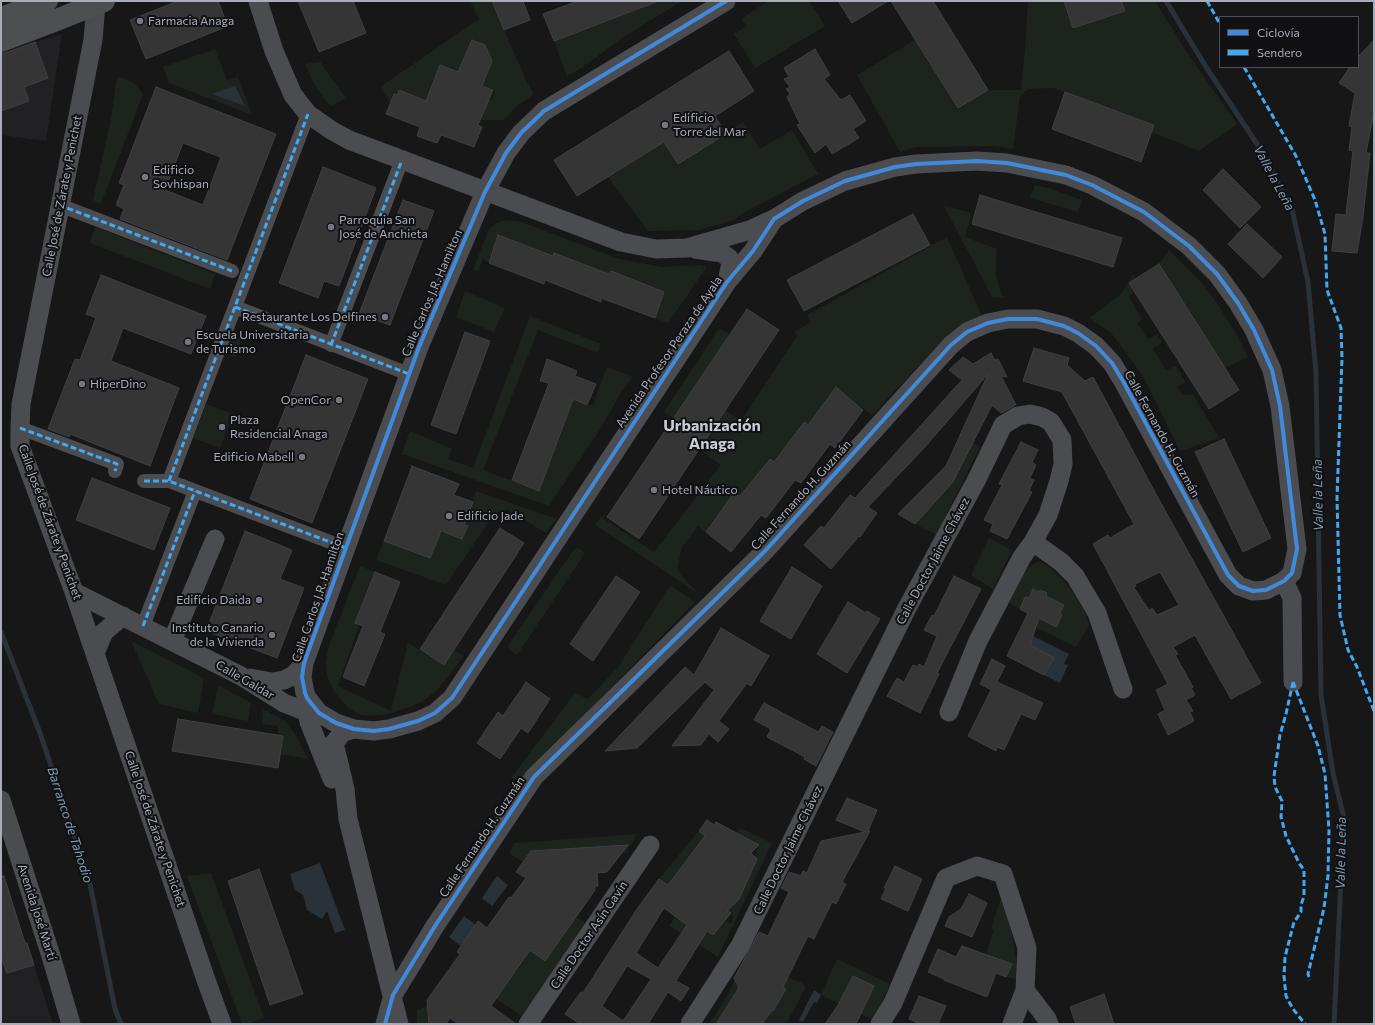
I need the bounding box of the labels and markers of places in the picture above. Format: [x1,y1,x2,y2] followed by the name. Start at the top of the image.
[148,14,234,28] place label: Farmacia Anaga
[135,16,145,26] marker: Farmacia Anaga
[673,111,746,139] place label: Edificio Torre del Mar
[660,120,670,130] marker: Edificio Torre del Mar
[153,163,209,191] place label: Edificio Sovhispan
[140,172,150,182] marker: Edificio Sovhispan
[339,213,428,241] place label: Parroquia San José de Anchieta
[326,222,336,232] marker: Parroquia San José de Anchieta
[242,310,377,324] place label: Restaurante Los Delfines
[380,312,390,322] marker: Restaurante Los Delfines
[196,328,309,356] place label: Escuela Universitaria de Turismo
[183,337,193,347] marker: Escuela Universitaria de Turismo
[90,377,146,391] place label: HiperDino
[77,379,87,389] marker: HiperDino
[281,393,331,407] place label: OpenCor
[334,395,344,405] marker: OpenCor
[230,413,327,441] place label: Plaza Residencial Anaga
[217,422,227,432] marker: Plaza Residencial Anaga
[213,450,294,464] place label: Edificio Mabell
[297,452,307,462] marker: Edificio Mabell
[662,483,738,497] place label: Hotel Náutico
[649,485,659,495] marker: Hotel Náutico
[457,509,523,523] place label: Edificio Jade
[444,511,454,521] marker: Edificio Jade
[176,593,251,607] place label: Edificio Daida
[254,595,264,605] marker: Edificio Daida
[172,621,264,649] place label: Instituto Canario de la Vivienda
[267,630,277,640] marker: Instituto Canario de la Vivienda

